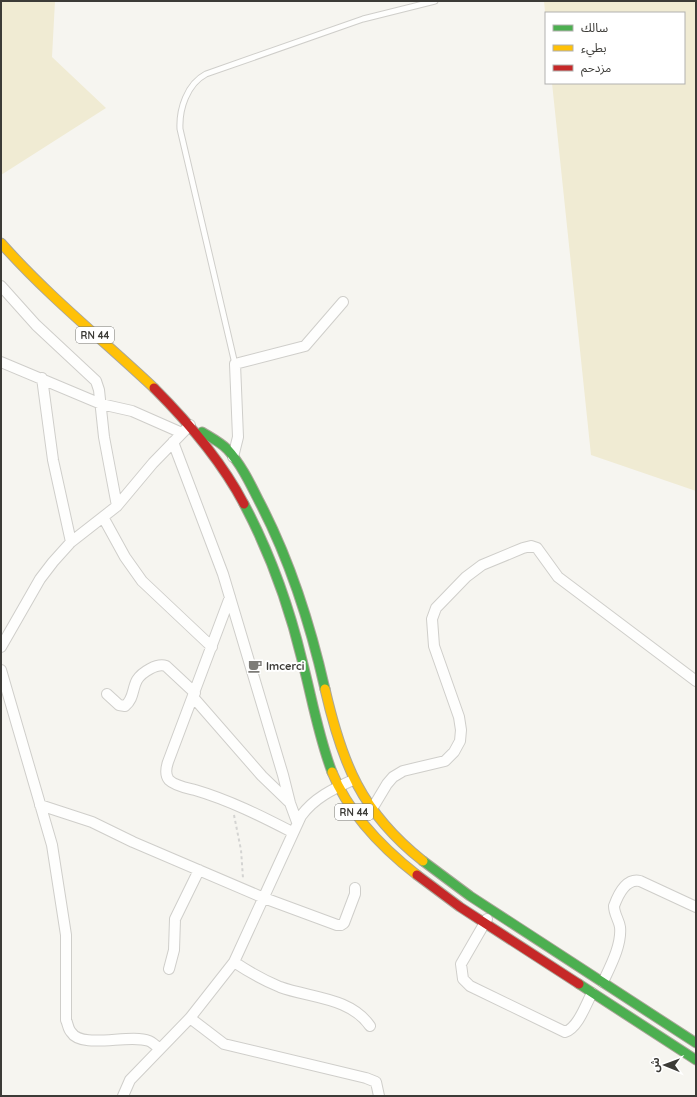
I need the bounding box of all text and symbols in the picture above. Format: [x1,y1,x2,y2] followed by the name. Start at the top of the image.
[545,12,685,84] legend
[581,20,608,35] text: سالك
[581,40,607,58] text: بطيء
[581,60,611,77] text: مزدحم
[76,327,114,343] road number: RN 44
[247,658,263,674] cafe icon: Imcerci
[266,659,304,673] place label: Imcerci
[335,804,373,820] road number: RN 44
[645,1045,685,1085] north arrow
[648,1057,662,1072] text: ش

